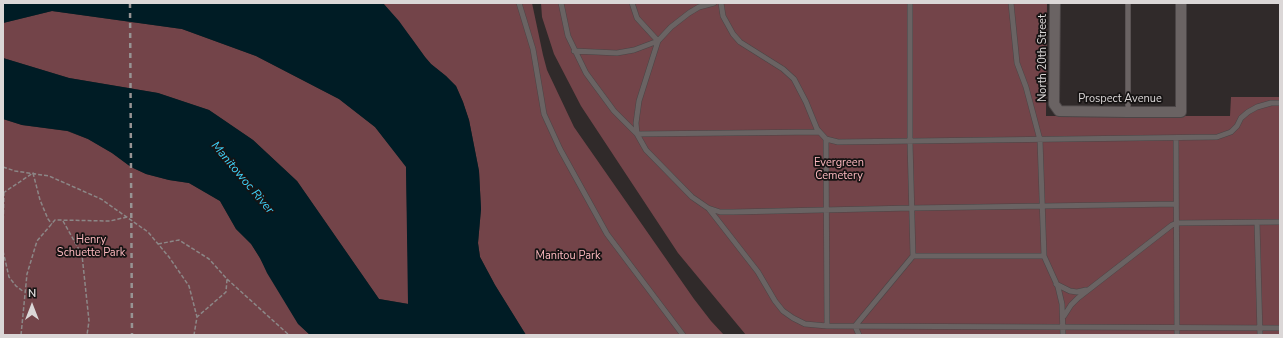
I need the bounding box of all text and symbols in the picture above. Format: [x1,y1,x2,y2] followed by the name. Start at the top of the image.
[1036,14,1050,102] street label: North 20th Street
[1078,92,1162,106] street label: Prospect Avenue
[208,139,276,217] water label: Manitowoc River
[814,156,864,182] park label: Evergreen Cemetery
[57,233,125,259] park label: Henry Schuette Park
[536,249,600,263] park label: Manitou Park
[12,286,52,326] north arrow
[28,286,36,301] text: N

